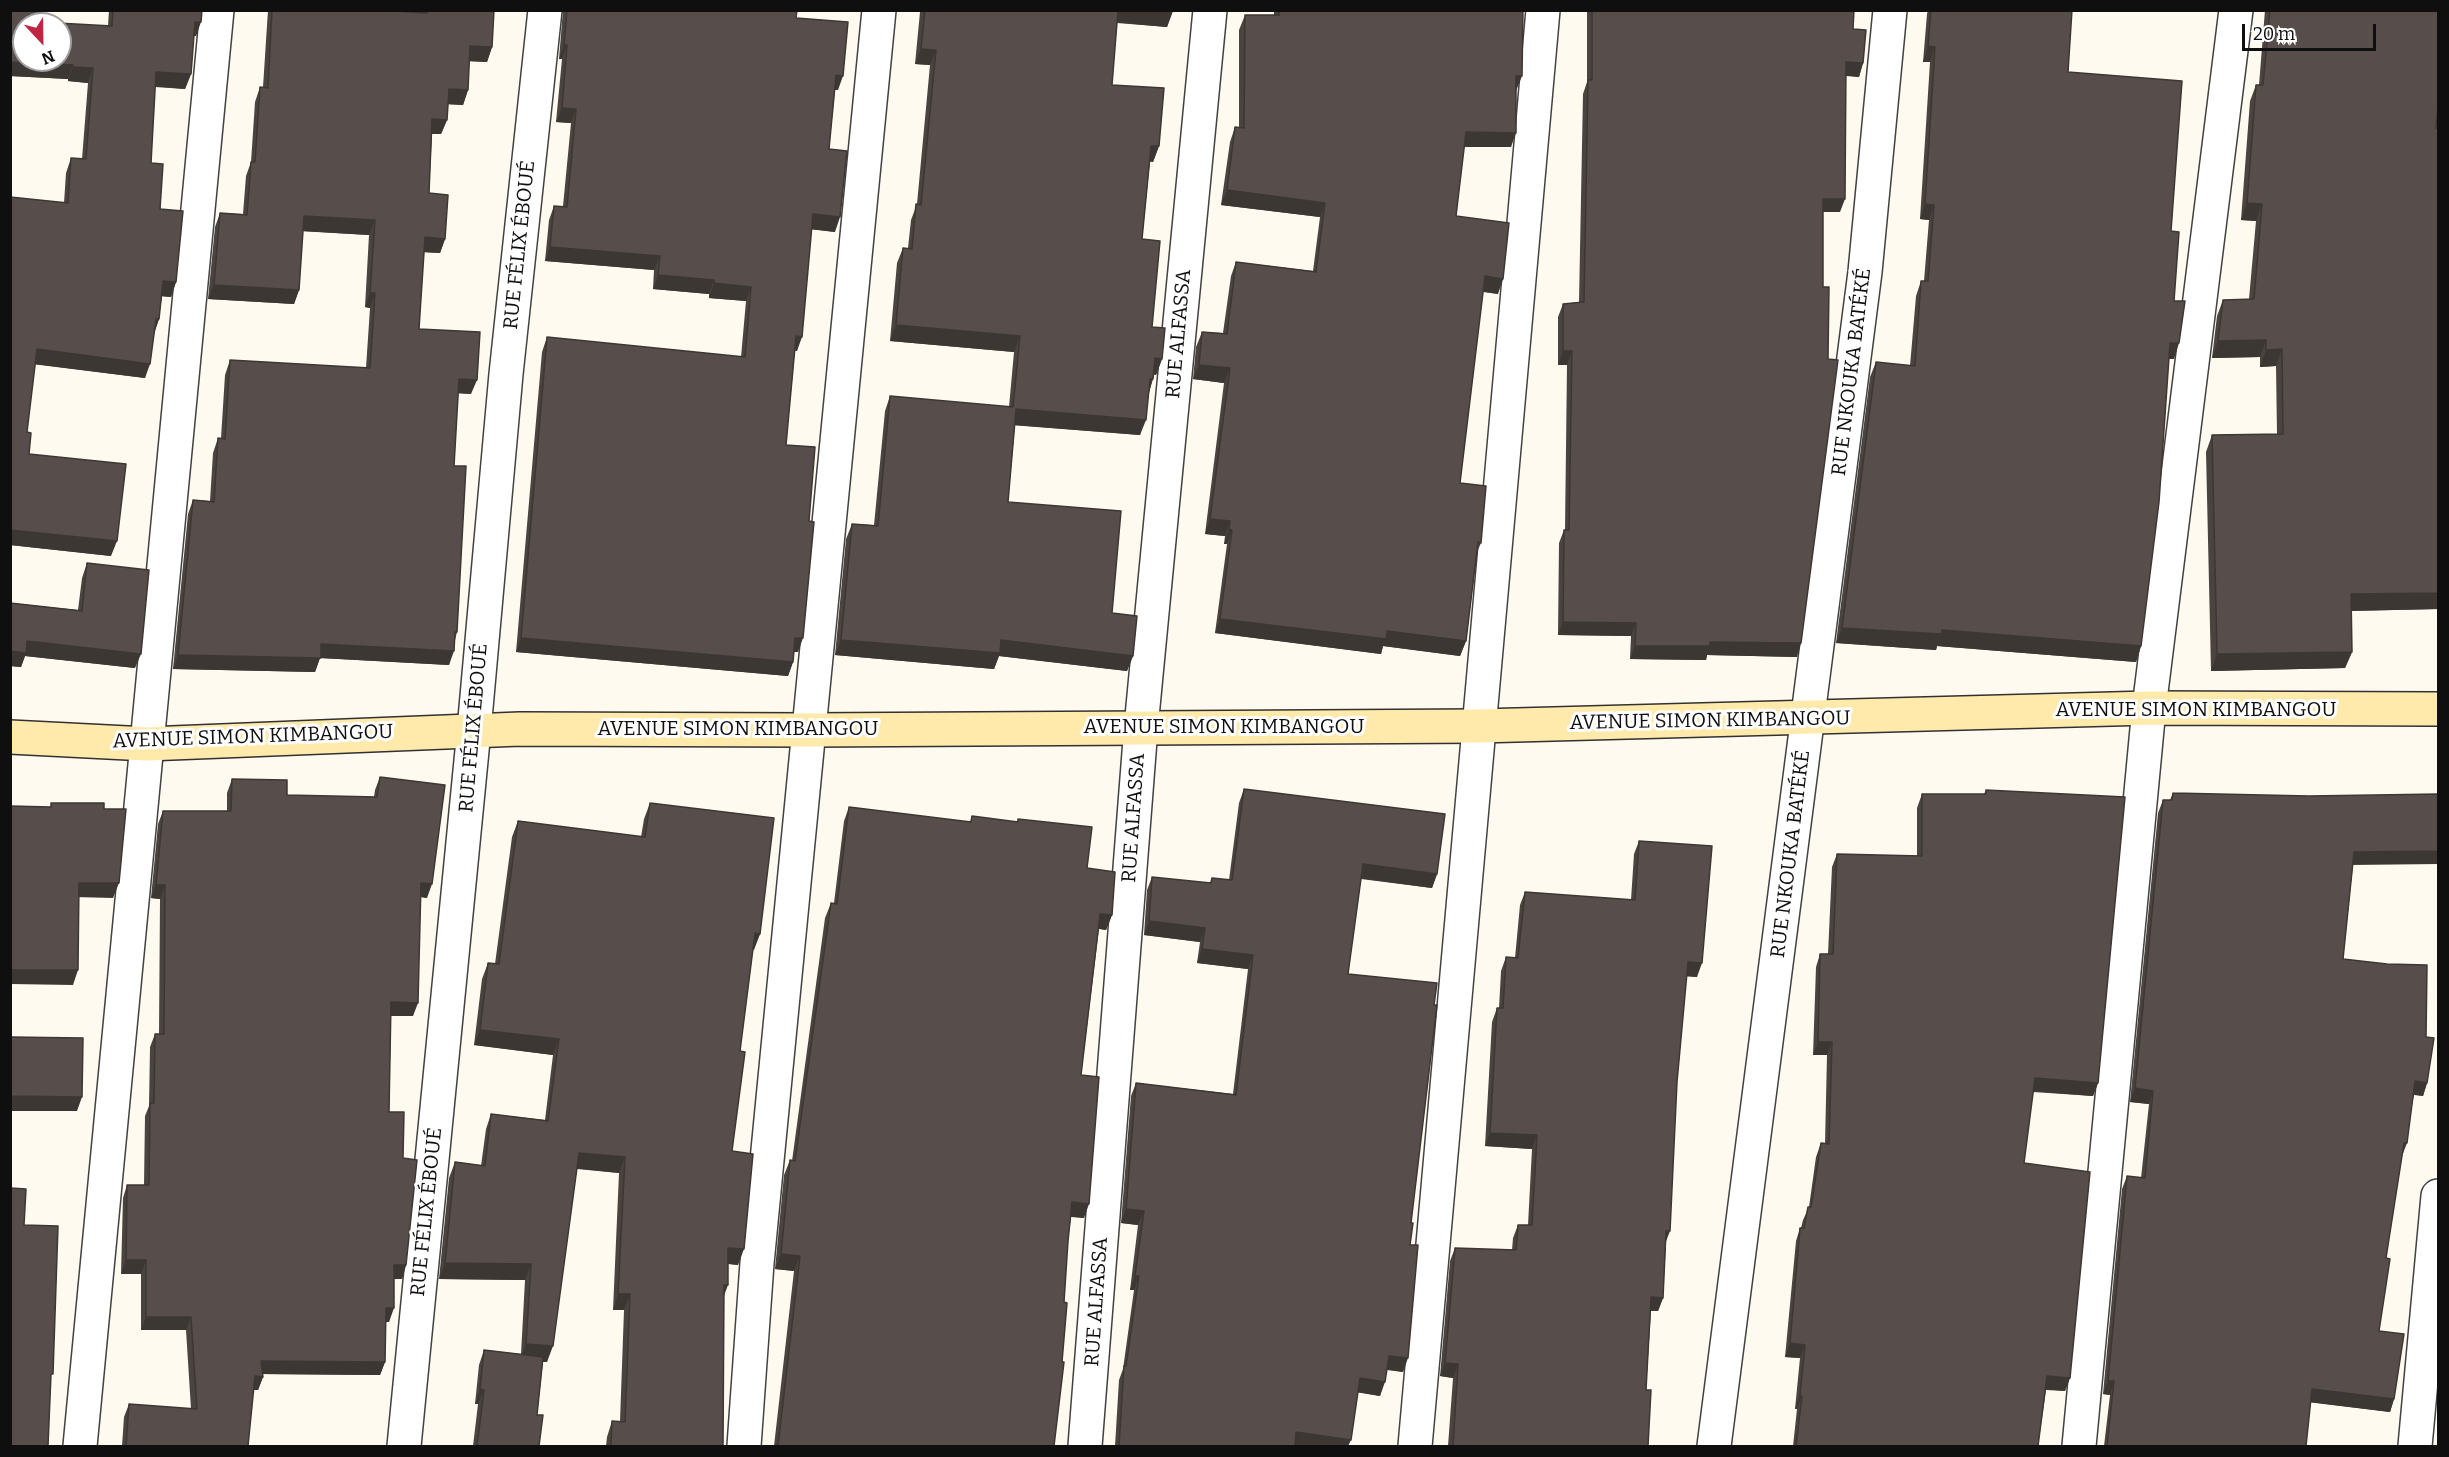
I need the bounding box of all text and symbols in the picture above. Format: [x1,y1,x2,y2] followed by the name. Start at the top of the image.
[12,12,72,72] north arrow
[2245,12,2378,50] scale bar
[2253,23,2295,45] text: 20 m
[39,46,57,68] text: N
[499,159,541,331] street label: RUE FÉLIX ÉBOUÉ
[1827,267,1877,477] street label: RUE NKOUKA BATÉKÉ
[1161,268,1197,400] street label: RUE ALFASSA
[455,642,493,814] street label: RUE FÉLIX ÉBOUÉ
[2056,698,2336,722] street label: AVENUE SIMON KIMBANGOU
[1569,707,1851,735] street label: AVENUE SIMON KIMBANGOU
[1084,715,1364,739] street label: AVENUE SIMON KIMBANGOU
[598,717,878,741] street label: AVENUE SIMON KIMBANGOU
[112,720,394,754] street label: AVENUE SIMON KIMBANGOU
[1766,749,1816,959] street label: RUE NKOUKA BATÉKÉ
[1118,752,1150,884] street label: RUE ALFASSA
[406,1126,448,1298] street label: RUE FÉLIX ÉBOUÉ
[1081,1236,1113,1368] street label: RUE ALFASSA

